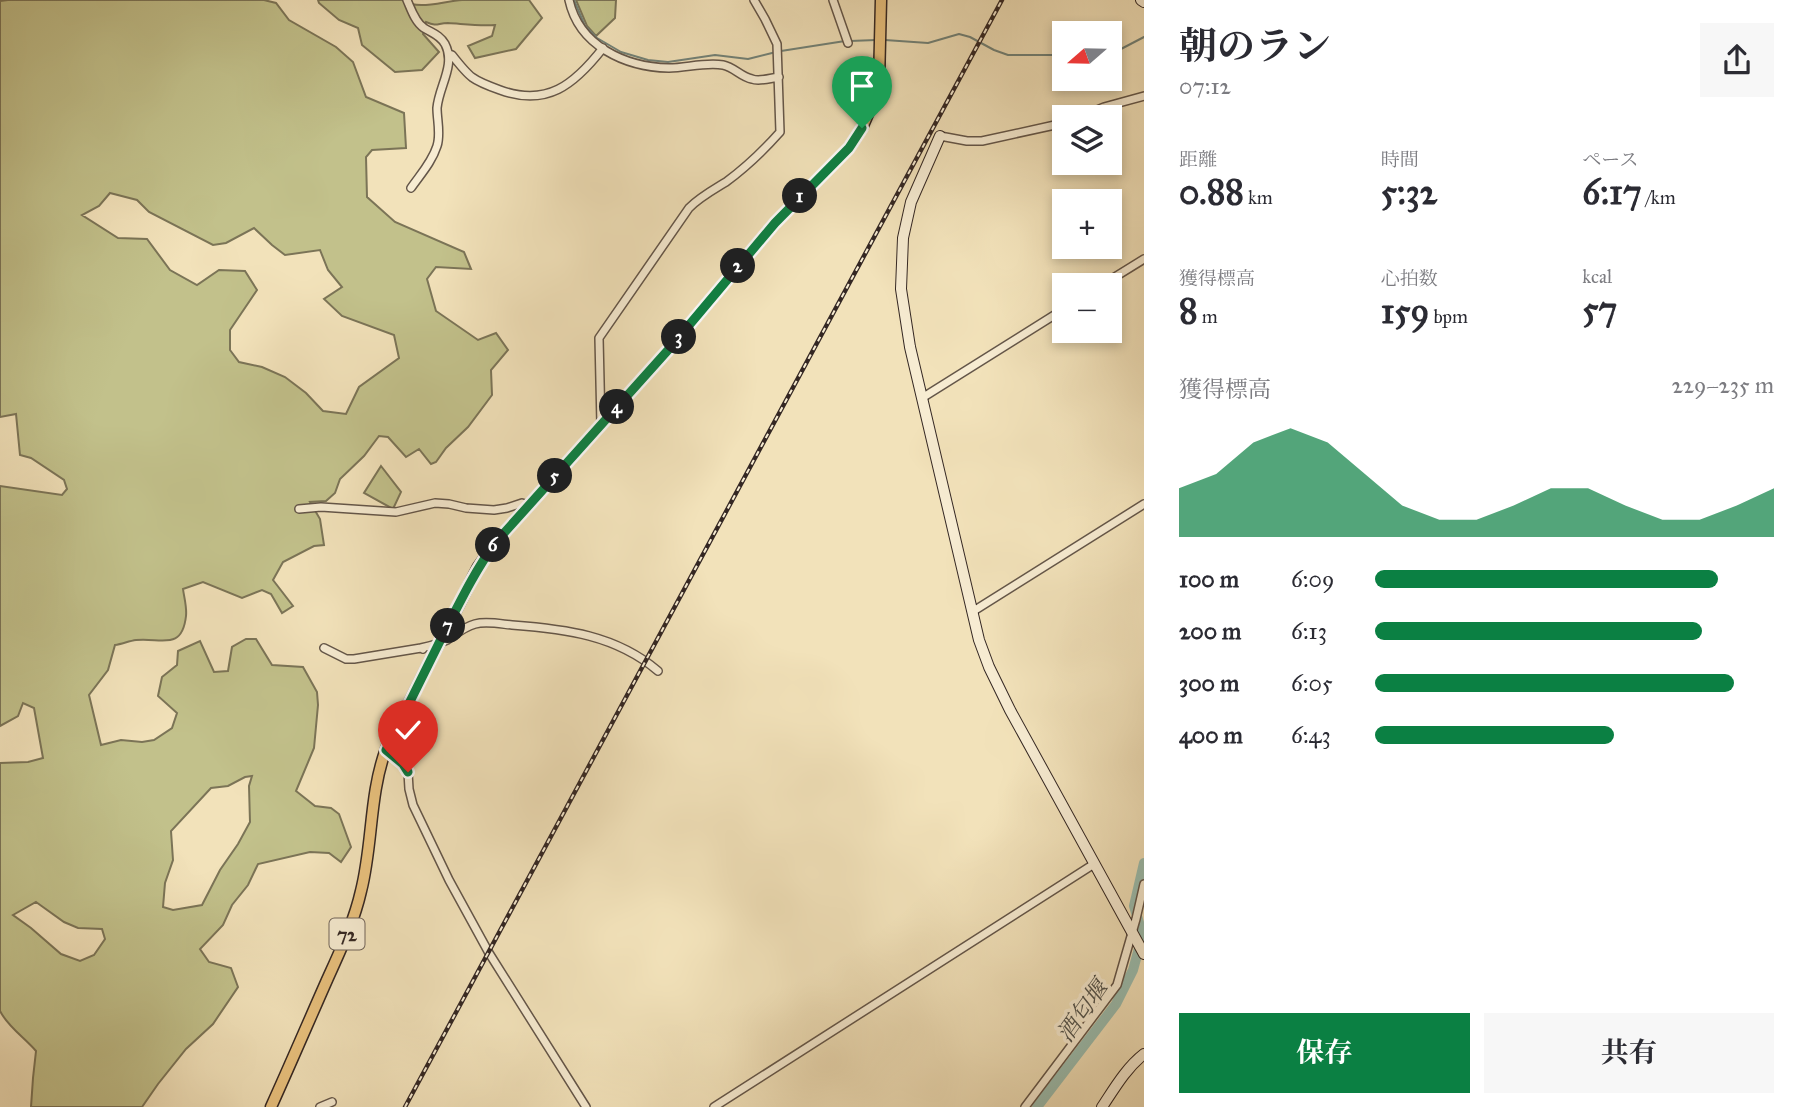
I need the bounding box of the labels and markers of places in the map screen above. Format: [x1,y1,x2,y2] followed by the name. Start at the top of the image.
[832,56,892,128] pin
[782,178,818,214] pin: 1
[720,248,756,284] pin: 2
[662,320,696,354] pin: 3
[600,390,634,424] pin: 4
[538,458,572,494] pin: 5
[476,528,510,562] pin: 6
[430,608,466,644] pin: 7
[378,700,438,772] pin

